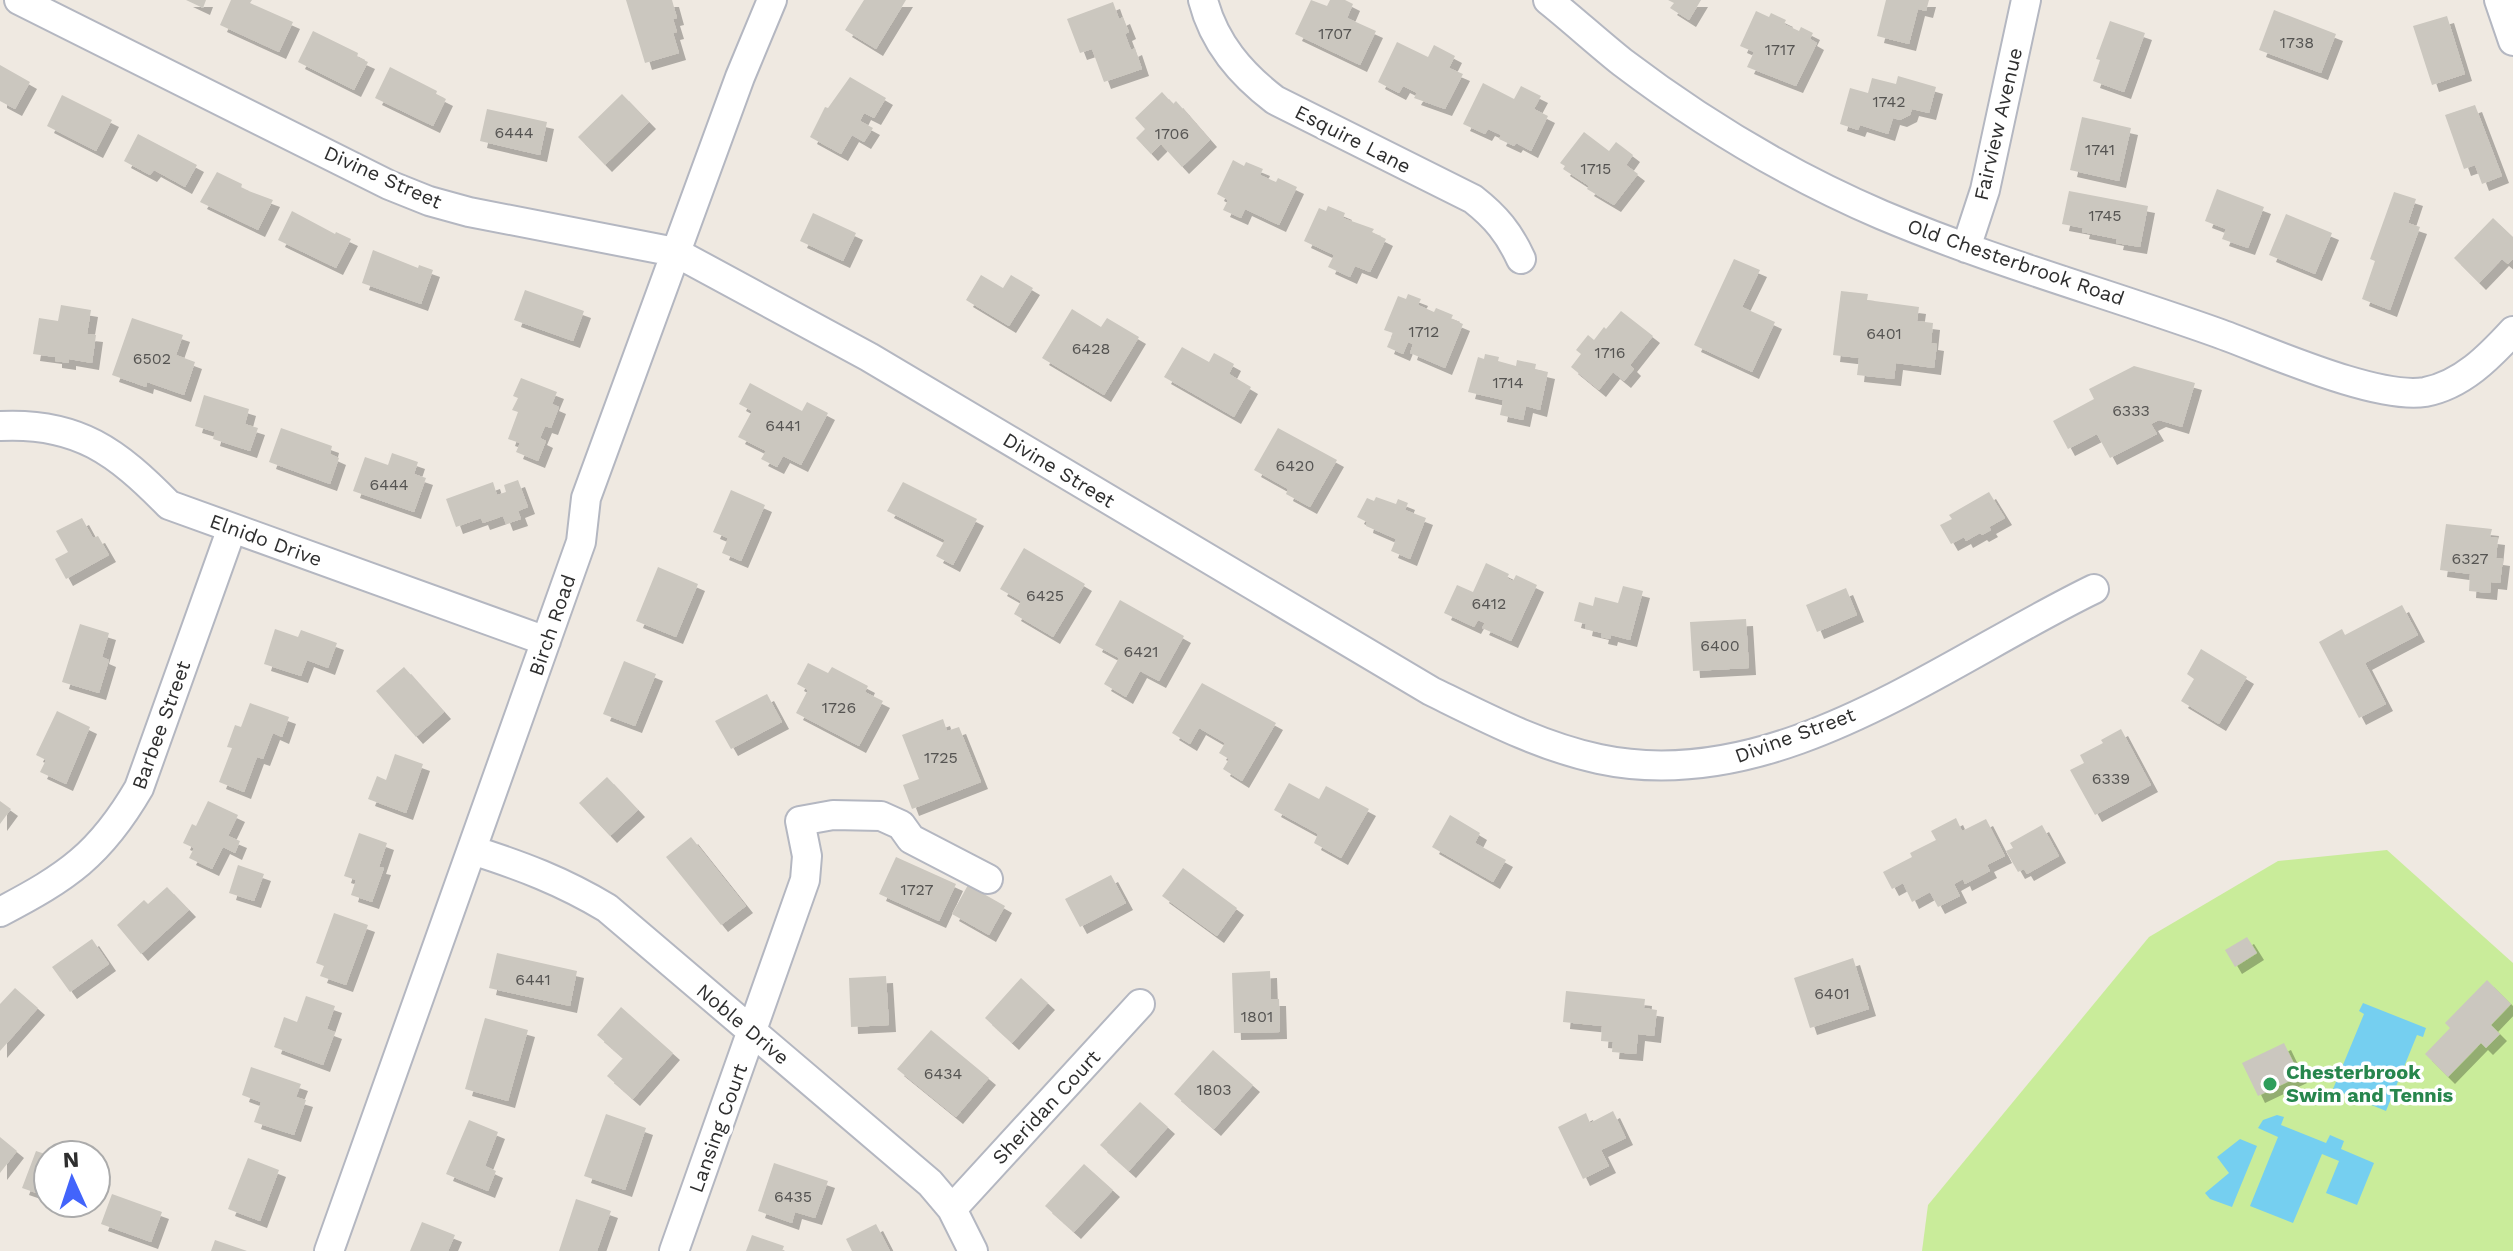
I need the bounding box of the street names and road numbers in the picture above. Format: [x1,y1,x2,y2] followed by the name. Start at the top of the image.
[1969,45,2027,203] street label: Fairview Avenue
[1291,100,1415,178] street label: Esquire Lane
[320,140,446,214] street label: Divine Street
[1904,214,2128,310] street label: Old Chesterbrook Road
[999,427,1120,513] street label: Divine Street
[207,509,325,571] street label: Elnido Drive
[523,571,581,679] street label: Birch Road
[127,657,196,793] street label: Barbee Street
[1732,702,1859,768] street label: Divine Street
[692,978,794,1070] street label: Noble Drive
[987,1045,1105,1169] street label: Sheridan Court
[684,1060,753,1196] street label: Lansing Court

